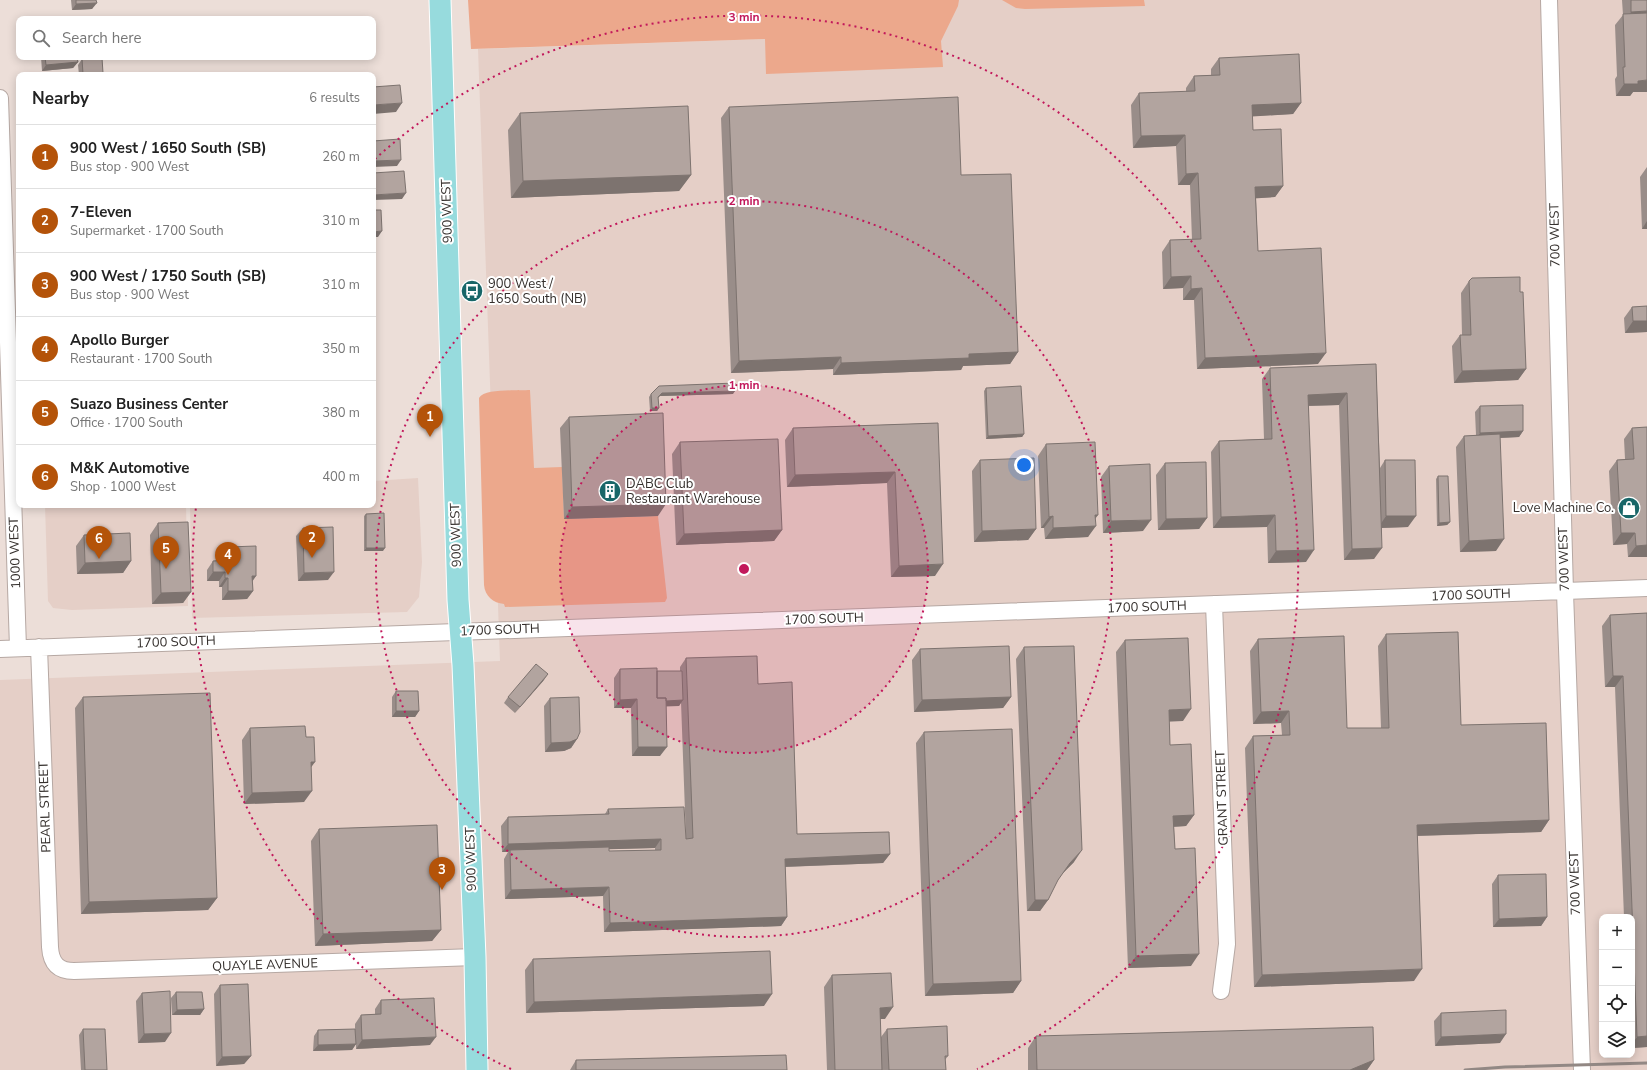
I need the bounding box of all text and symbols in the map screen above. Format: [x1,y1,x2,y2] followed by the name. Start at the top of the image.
[728,9,760,25] text: 3 min
[16,16,376,60] search box
[30,27,52,49] icon: search
[62,28,142,48] text: Search here
[32,87,89,110] text: Nearby
[309,89,360,107] text: 6 results
[70,138,267,158] text: 900 West / 1650 South (SB)
[41,148,49,166] text: 1
[322,148,360,166] text: 260 m
[70,158,189,176] text: Bus stop · 900 West
[437,178,457,243] street label: 900 WEST
[728,193,760,209] text: 2 min
[70,202,132,222] text: 7-Eleven
[1545,203,1565,267] street label: 700 WEST
[41,212,49,230] text: 2
[322,212,360,230] text: 310 m
[70,222,224,240] text: Supermarket · 1700 South
[70,266,267,286] text: 900 West / 1750 South (SB)
[488,275,587,308] place label: 900 West / 1650 South (NB)
[41,276,49,294] text: 3
[322,276,360,294] text: 310 m
[459,278,485,304] bus stop icon: 900 West / 1650 South (NB)
[70,286,189,304] text: Bus stop · 900 West
[70,330,169,350] text: Apollo Burger
[41,340,49,358] text: 4
[322,340,360,358] text: 350 m
[70,350,212,368] text: Restaurant · 1700 South
[728,377,760,393] text: 1 min
[70,394,228,414] text: Suazo Business Center
[41,404,49,422] text: 5
[322,404,360,422] text: 380 m
[417,404,443,437] pin: 1
[70,414,183,432] text: Office · 1700 South
[1014,455,1034,475] your location
[70,458,189,478] text: M&K Automotive
[41,468,49,486] text: 6
[322,468,360,486] text: 400 m
[626,475,760,508] place label: DABC Club Restaurant Warehouse
[70,478,176,496] text: Shop · 1000 West
[597,478,623,504] building icon: DABC Club Restaurant Warehouse
[1616,495,1642,521] shop icon: Love Machine Co.
[1513,499,1614,517] place label: Love Machine Co.
[446,502,466,567] street label: 900 WEST
[5,517,25,589] street label: 1000 WEST
[299,525,325,558] pin: 2
[86,526,112,559] pin: 6
[1554,526,1574,591] street label: 700 WEST
[153,536,179,569] pin: 5
[215,542,241,575] pin: 4
[737,562,751,576] centre of rings
[1431,585,1511,605] street label: 1700 SOUTH
[1107,597,1187,617] street label: 1700 SOUTH
[784,609,864,629] street label: 1700 SOUTH
[460,620,540,640] street label: 1700 SOUTH
[136,632,216,652] street label: 1700 SOUTH
[1211,750,1233,846] street label: GRANT STREET
[34,761,56,853] street label: PEARL STREET
[461,826,481,891] street label: 900 WEST
[1565,850,1585,915] street label: 700 WEST
[429,857,455,890] pin: 3
[1599,914,1635,1058] map controls
[1599,914,1635,950] button: +
[1599,950,1635,986] button: −
[212,954,318,976] street label: QUAYLE AVENUE
[1599,986,1635,1022] button: locate
[1599,1022,1635,1058] button: layers

